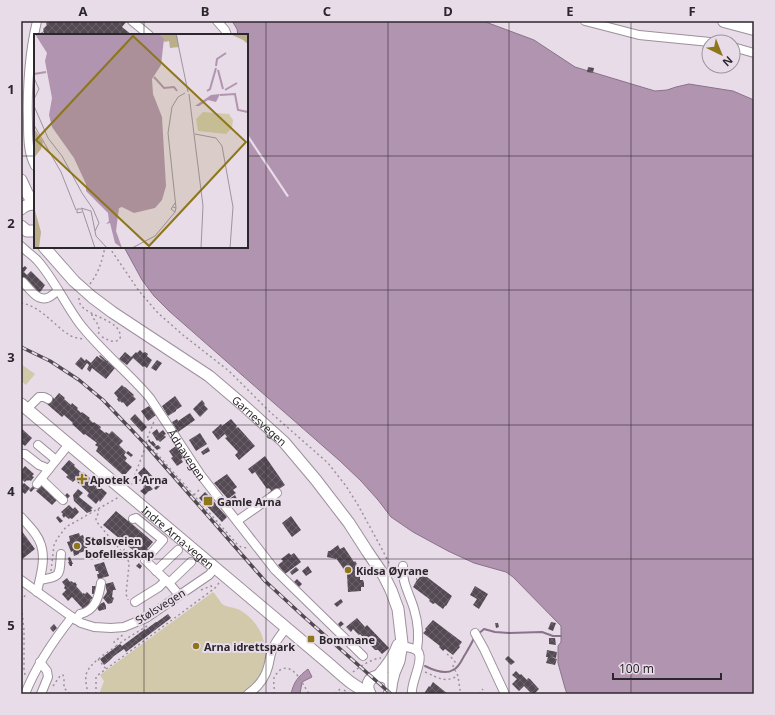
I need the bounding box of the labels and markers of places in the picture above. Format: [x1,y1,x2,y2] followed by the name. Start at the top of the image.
[90,472,168,487] place label: Apotek 1 Arna
[77,474,87,484] marker: Apotek 1 Arna
[217,494,281,509] place label: Gamle Arna
[202,495,214,507] marker: Gamle Arna
[85,533,154,561] place label: Stølsveien bofellesskap
[72,541,82,551] marker: Stølsveien bofellesskap
[356,563,429,578] place label: Kidsa Øyrane
[343,565,353,575] marker: Kidsa Øyrane
[319,632,375,647] place label: Bommane
[306,634,316,644] marker: Bommane
[204,639,295,654] place label: Arna idrettspark
[191,641,201,651] marker: Arna idrettspark

